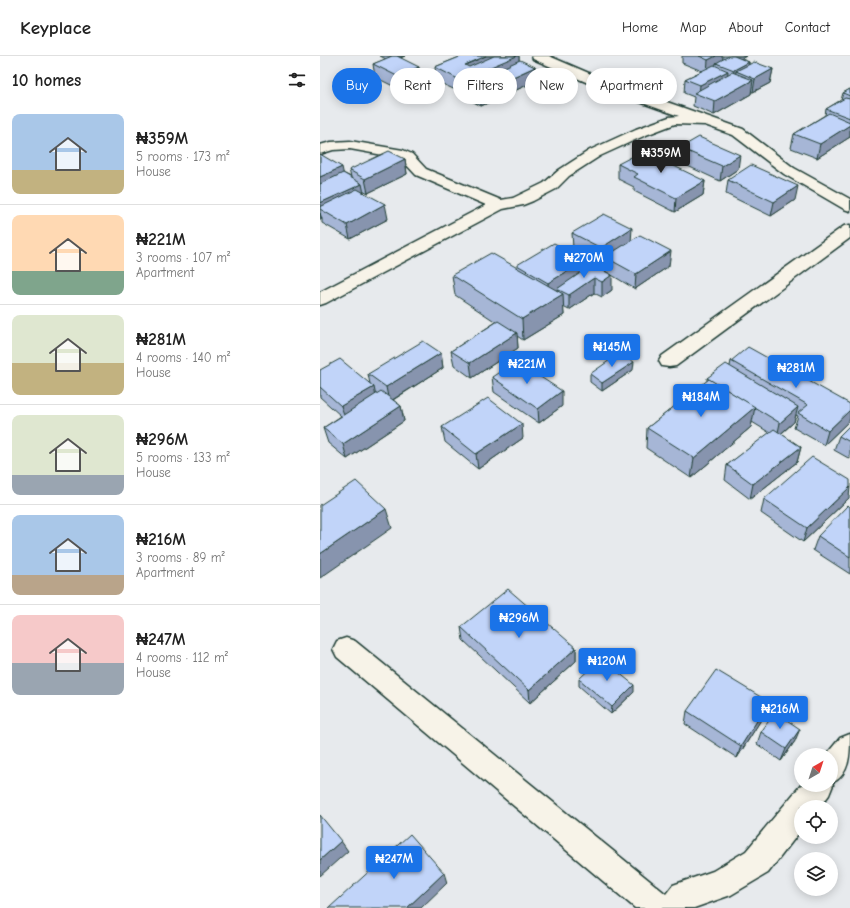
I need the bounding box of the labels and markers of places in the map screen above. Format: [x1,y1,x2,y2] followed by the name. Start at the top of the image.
[633,140,689,174] pin: ₦359M
[556,245,612,279] pin: ₦270M
[584,334,640,368] pin: ₦145M
[499,351,555,385] pin: ₦221M
[768,355,824,389] pin: ₦281M
[673,384,729,418] pin: ₦184M
[491,605,547,639] pin: ₦296M
[579,648,635,682] pin: ₦120M
[752,696,808,730] pin: ₦216M
[366,846,422,880] pin: ₦247M

